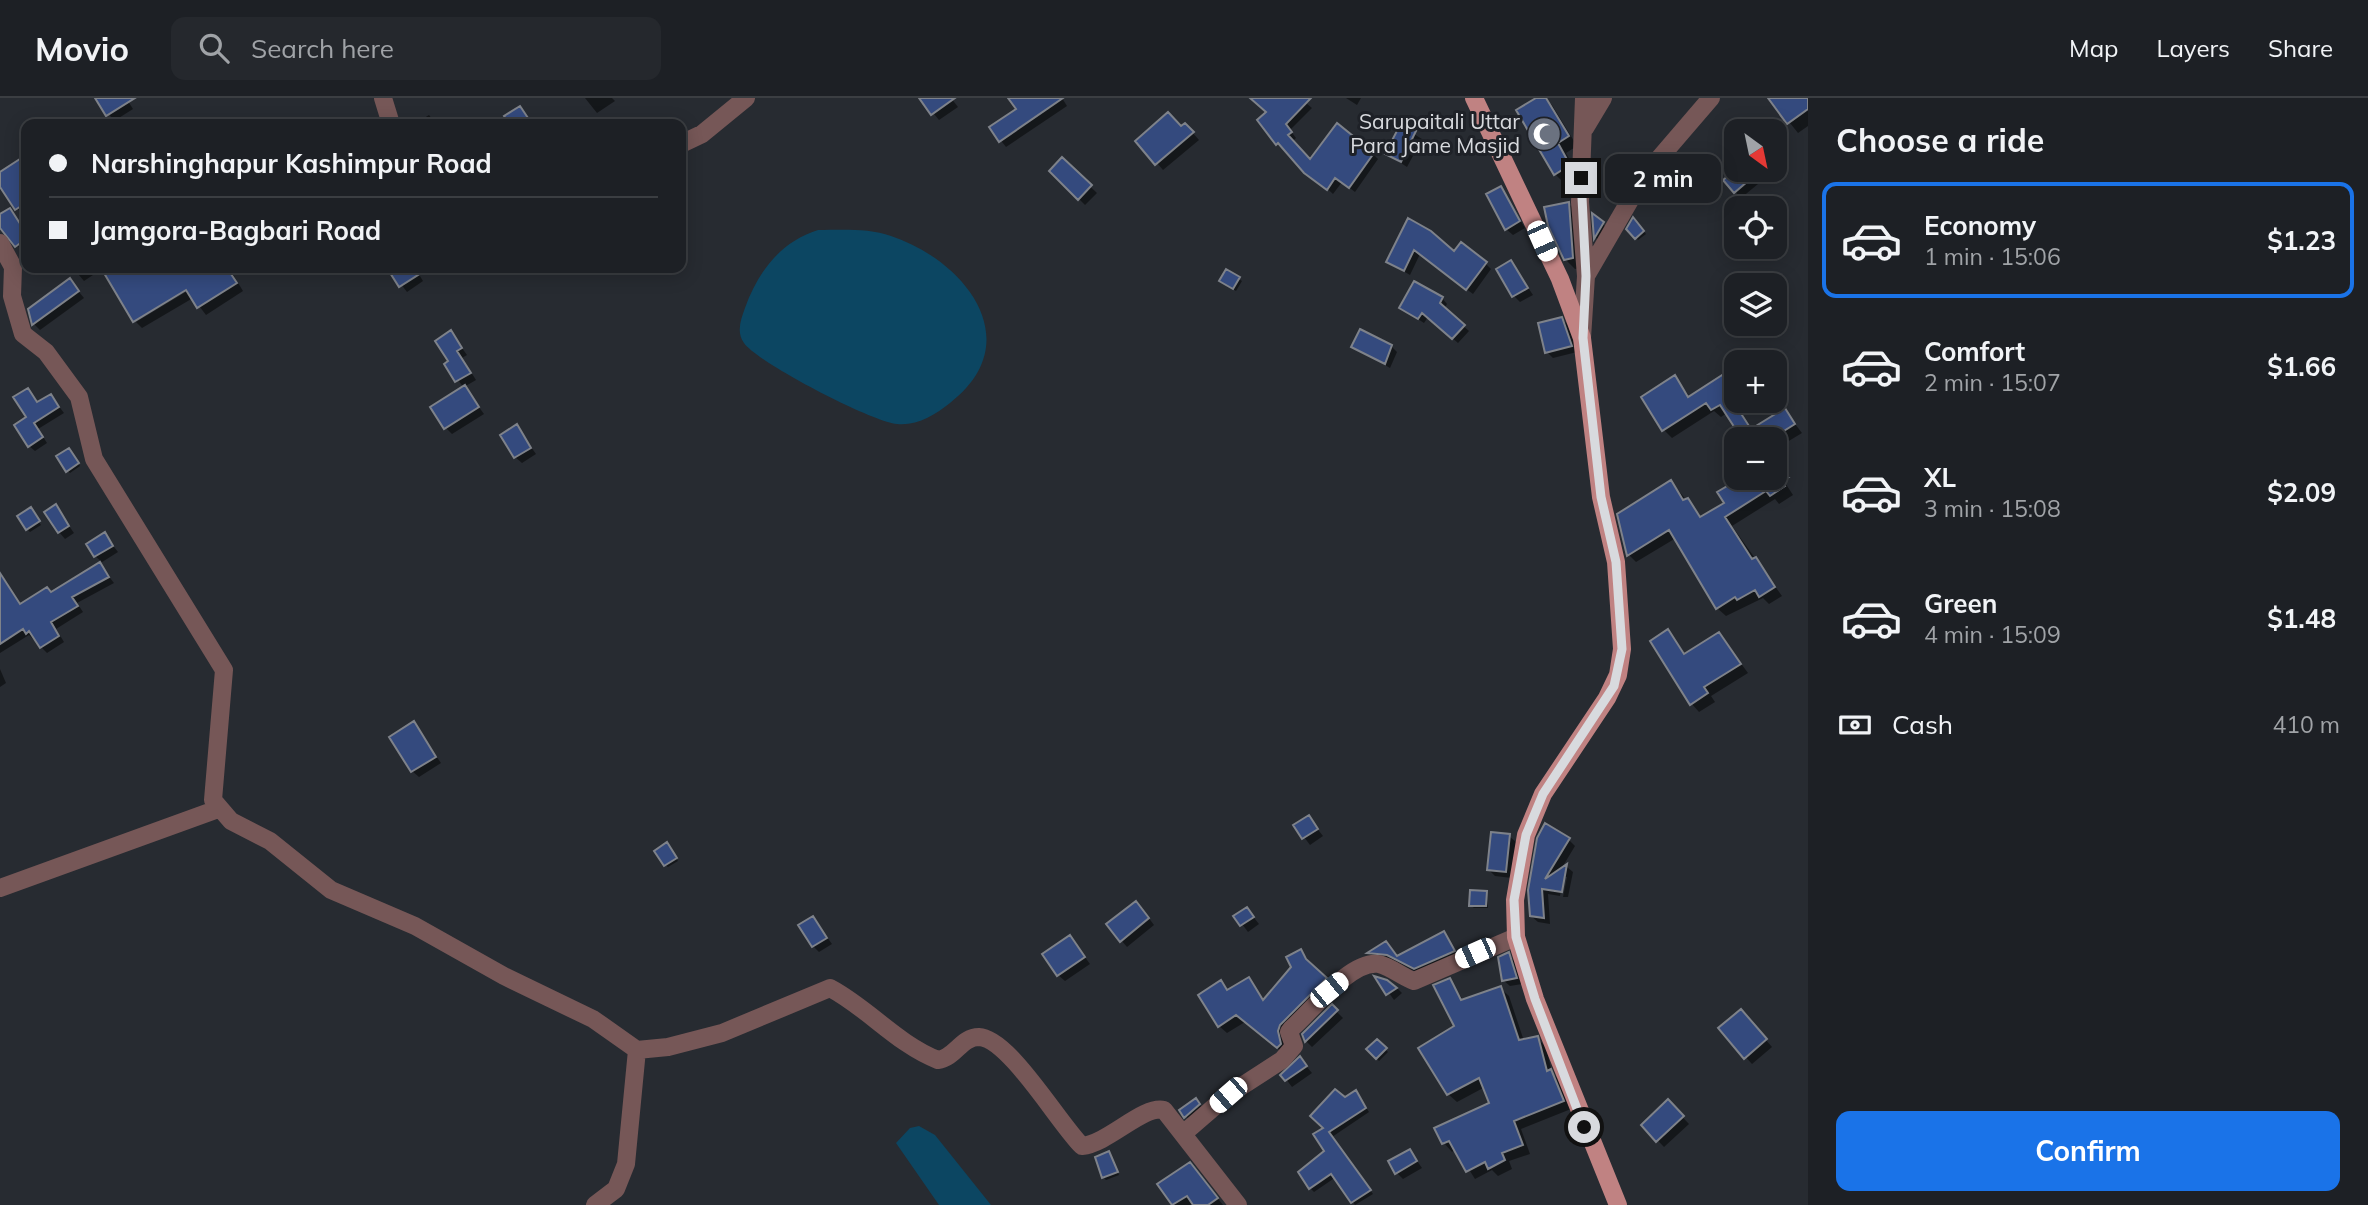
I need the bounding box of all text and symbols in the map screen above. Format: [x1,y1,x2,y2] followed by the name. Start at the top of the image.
[171,17,661,80] search box
[35,28,129,69] text: Movio
[195,29,233,67] icon: search
[251,32,394,65] text: Search here
[2069,33,2118,63] text: Map
[2156,33,2230,63] text: Layers
[2268,33,2333,63] text: Share
[1350,108,1520,158] place label: Sarupaitali Uttar Para Jame Masjid
[1525,115,1563,153] mosque icon: Sarupaitali Uttar Para Jame Masjid
[1724,119,1787,182] north arrow
[1724,119,1787,490] map controls
[1836,120,2044,160] text: Choose a ride
[91,147,492,180] text: Narshinghapur Kashimpur Road
[1606,154,1721,202] callout: 2 min
[1565,162,1597,194] route end
[1633,164,1693,193] text: 2 min
[1724,196,1787,259] button: locate
[1840,209,1903,272] icon: car
[1924,209,2036,242] text: Economy
[91,214,381,247] text: Jamgora-Bagbari Road
[1524,218,1561,264] car
[2267,224,2336,257] text: $1.23
[1924,242,2061,271] text: 1 min · 15:06
[1724,273,1787,336] button: layers
[1840,335,1903,398] icon: car
[1924,335,2025,368] text: Comfort
[1724,350,1787,413] button: +
[2267,350,2336,383] text: $1.66
[1924,368,2061,397] text: 2 min · 15:07
[1724,427,1787,490] button: −
[1840,461,1903,524] icon: car
[1924,461,1956,494] text: XL
[2267,476,2336,509] text: $2.09
[1924,494,2061,523] text: 3 min · 15:08
[1840,587,1903,650] icon: car
[1924,587,1997,620] text: Green
[2267,602,2336,635] text: $1.48
[1924,620,2061,649] text: 4 min · 15:09
[1836,706,1874,744] icon: cash
[1892,708,1953,741] text: Cash
[2272,710,2340,739] text: 410 m
[1452,935,1499,971] car
[1307,969,1352,1011] car
[1206,1073,1251,1117] car
[1568,1111,1600,1143] route start
[1836,1111,2340,1191] button: Confirm

